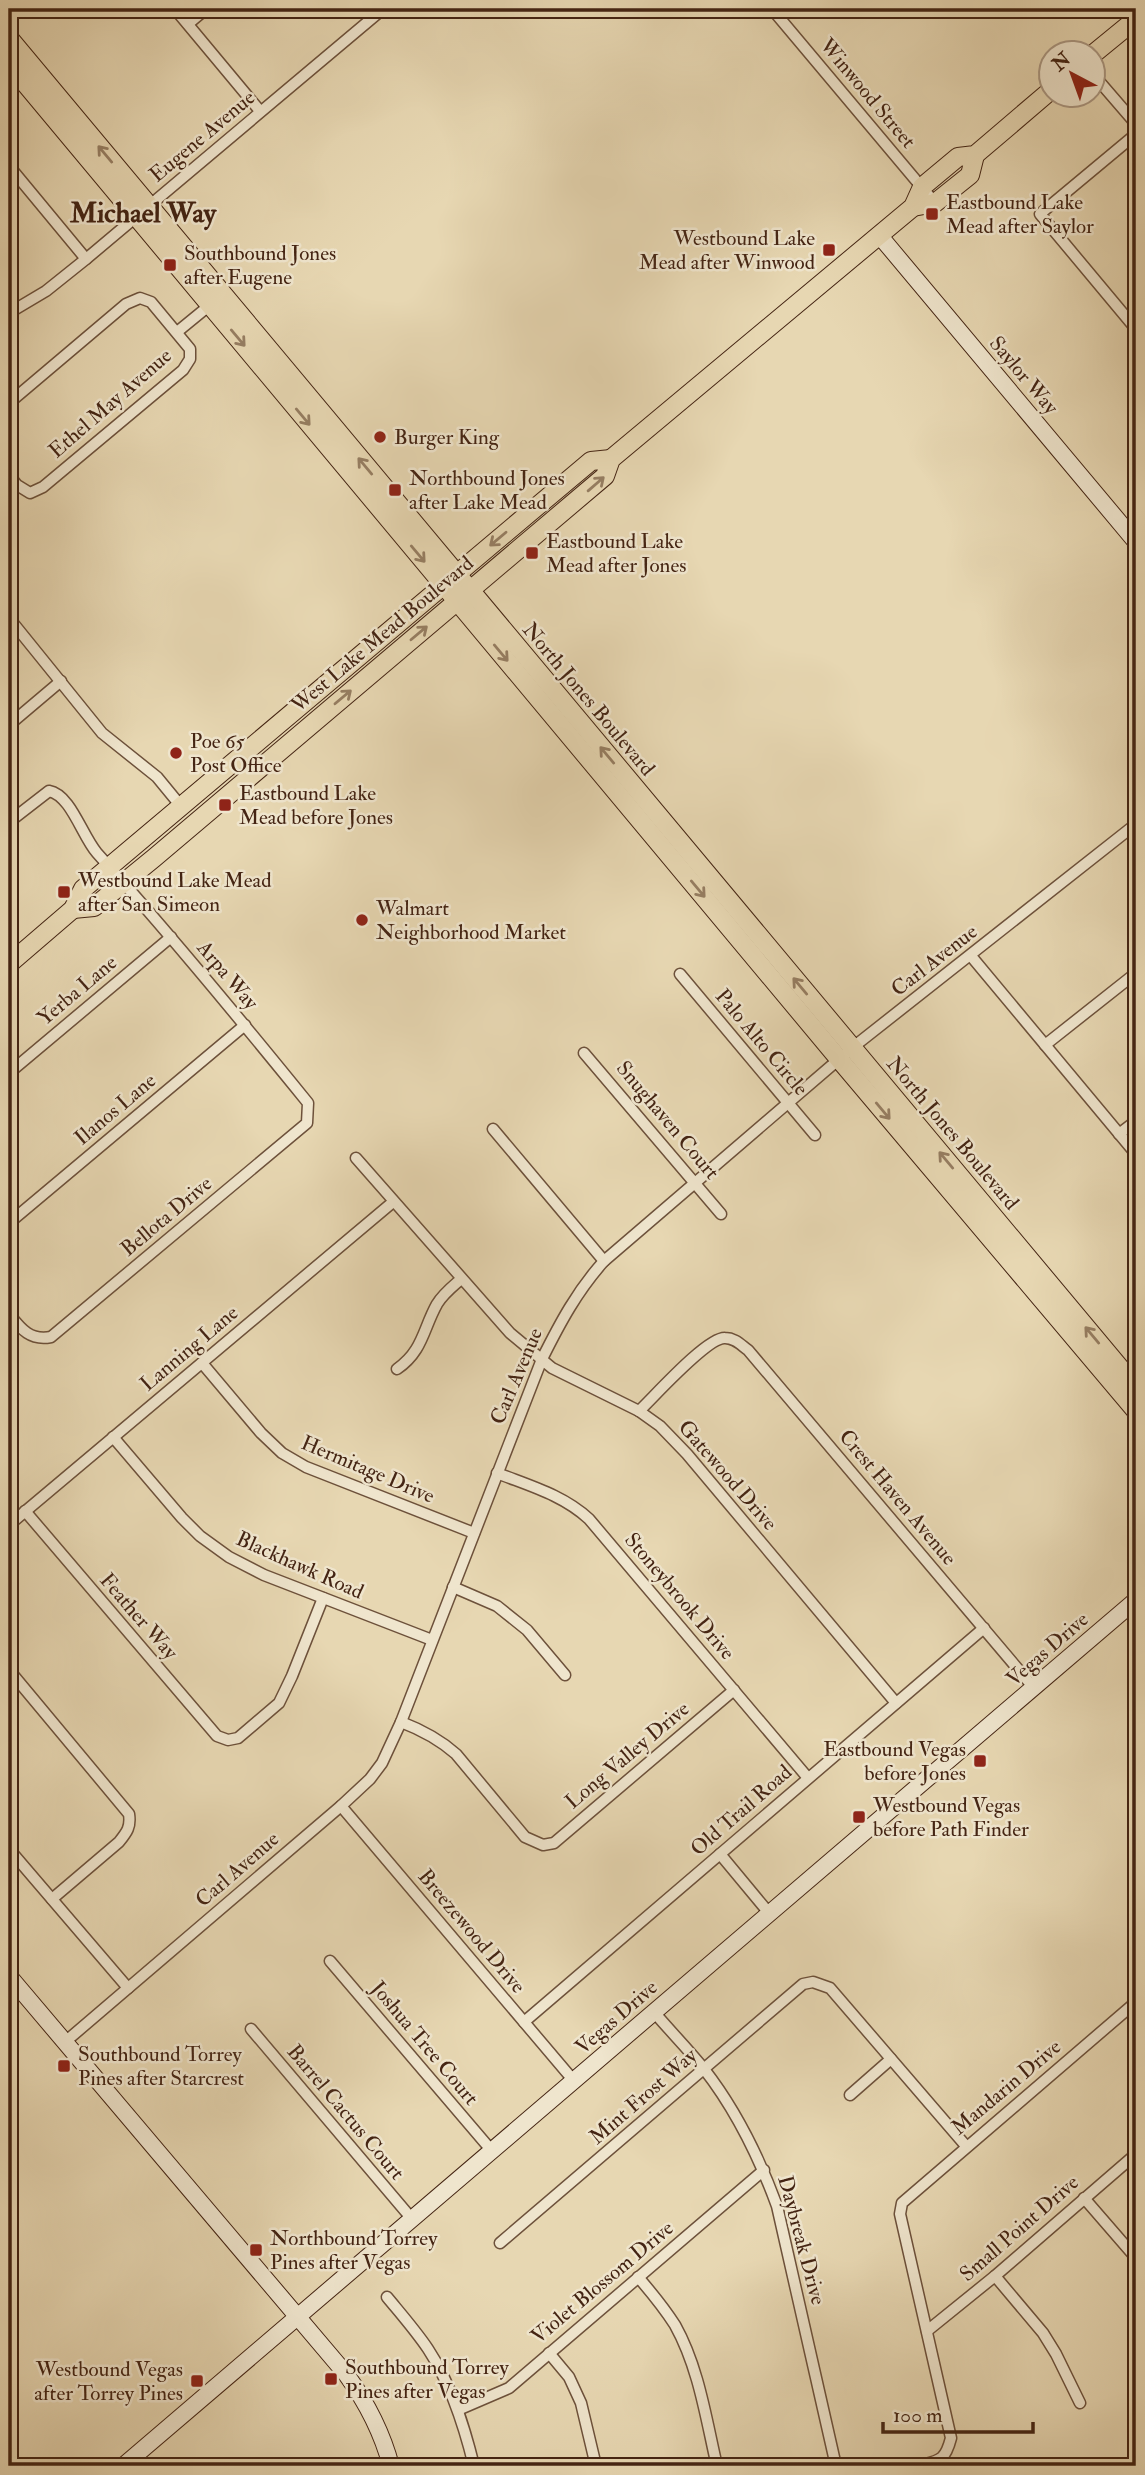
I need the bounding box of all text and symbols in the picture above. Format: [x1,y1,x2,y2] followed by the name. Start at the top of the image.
[813,32,922,154] street label: Winwood Street
[1036,38,1106,108] north arrow
[1046,47,1077,77] text: N
[144,84,261,188] street label: Eugene Avenue
[97,145,113,163] one-way arrow
[946,189,1094,240] place label: Eastbound Lake Mead after Saylor
[69,196,218,231] district label: Michael Way
[924,206,940,222] marker: Eastbound Lake Mead after Saylor
[639,225,816,276] place label: Westbound Lake Mead after Winwood
[184,240,336,291] place label: Southbound Jones after Eugene
[821,242,837,258] marker: Westbound Lake Mead after Winwood
[162,257,178,273] marker: Southbound Jones after Eugene
[230,329,245,347] one-way arrow
[983,331,1065,421] street label: Saylor Way
[43,342,178,464] street label: Ethel May Avenue
[295,407,311,425] one-way arrow
[394,424,500,451] place label: Burger King
[372,429,388,445] marker: Burger King
[357,458,373,476] one-way arrow
[409,465,565,516] place label: Northbound Jones after Lake Mead
[587,476,605,492] one-way arrow
[387,482,403,498] marker: Northbound Jones after Lake Mead
[546,528,686,579] place label: Eastbound Lake Mead after Jones
[489,532,507,547] one-way arrow
[410,545,426,563] one-way arrow
[524,545,540,561] marker: Eastbound Lake Mead after Jones
[285,550,480,719] street label: West Lake Mead Boulevard
[516,617,661,782] street label: North Jones Boulevard
[409,626,427,641] one-way arrow
[493,644,509,662] one-way arrow
[333,689,351,705] one-way arrow
[190,728,282,779] place label: Poe 65 Post Office
[168,745,184,761] marker: Poe 65 Post Office
[599,747,615,765] one-way arrow
[239,780,393,831] place label: Eastbound Lake Mead before Jones
[217,797,233,813] marker: Eastbound Lake Mead before Jones
[77,867,272,918] place label: Westbound Lake Mead after San Simeon
[690,880,705,898] one-way arrow
[56,884,72,900] marker: Westbound Lake Mead after San Simeon
[375,895,566,946] place label: Walmart Neighborhood Market
[354,912,370,928] marker: Walmart Neighborhood Market
[886,918,983,1003] street label: Carl Avenue
[190,934,265,1016] street label: Arpa Way
[32,949,123,1032] street label: Yerba Lane
[792,977,808,995] one-way arrow
[709,983,814,1101] street label: Palo Alto Circle
[880,1051,1025,1216] street label: North Jones Boulevard
[610,1055,725,1185] street label: Snughaven Court
[69,1067,162,1151] street label: Ilanos Lane
[875,1102,891,1120] one-way arrow
[938,1152,954,1170] one-way arrow
[115,1170,218,1262] street label: Bellota Drive
[135,1299,244,1397] street label: Lanning Lane
[484,1324,549,1429] street label: Carl Avenue
[1085,1326,1100,1344] one-way arrow
[672,1414,783,1536] street label: Gatewood Drive
[833,1424,963,1571] street label: Crest Haven Avenue
[297,1429,439,1510] street label: Hermitage Drive
[232,1525,368,1606] street label: Blackhawk Road
[618,1527,741,1666] street label: Stoneybrook Drive
[94,1567,184,1666] street label: Feather Way
[1001,1606,1094,1693] street label: Vegas Drive
[560,1695,695,1815] street label: Long Valley Drive
[823,1736,966,1787] place label: Eastbound Vegas before Jones
[972,1753,988,1769] marker: Eastbound Vegas before Jones
[685,1758,798,1862] street label: Old Trail Road
[872,1792,1029,1843] place label: Westbound Vegas before Path Finder
[851,1809,867,1825] marker: Westbound Vegas before Path Finder
[190,1826,285,1913] street label: Carl Avenue
[412,1864,532,1999] street label: Breezewood Drive
[570,1974,663,2061] street label: Vegas Drive
[364,1975,485,2111] street label: Joshua Tree Court
[946,2033,1067,2141] street label: Mandarin Drive
[281,2039,410,2186] street label: Barrel Cactus Court
[78,2041,244,2092] place label: Southbound Torrey Pines after Starcrest
[584,2042,703,2151] street label: Mint Frost Way
[56,2058,72,2074] marker: Southbound Torrey Pines after Starcrest
[954,2169,1085,2287] street label: Small Point Drive
[771,2173,832,2308] street label: Daybreak Drive
[525,2215,679,2350] street label: Violet Blossom Drive
[270,2225,438,2276] place label: Northbound Torrey Pines after Vegas
[248,2242,264,2258] marker: Northbound Torrey Pines after Vegas
[345,2354,509,2405] place label: Southbound Torrey Pines after Vegas
[34,2356,183,2407] place label: Westbound Vegas after Torrey Pines
[323,2371,339,2387] marker: Southbound Torrey Pines after Vegas
[189,2373,205,2389] marker: Westbound Vegas after Torrey Pines
[883,2391,1033,2435] scale bar
[893,2402,943,2429] text: 100 m

